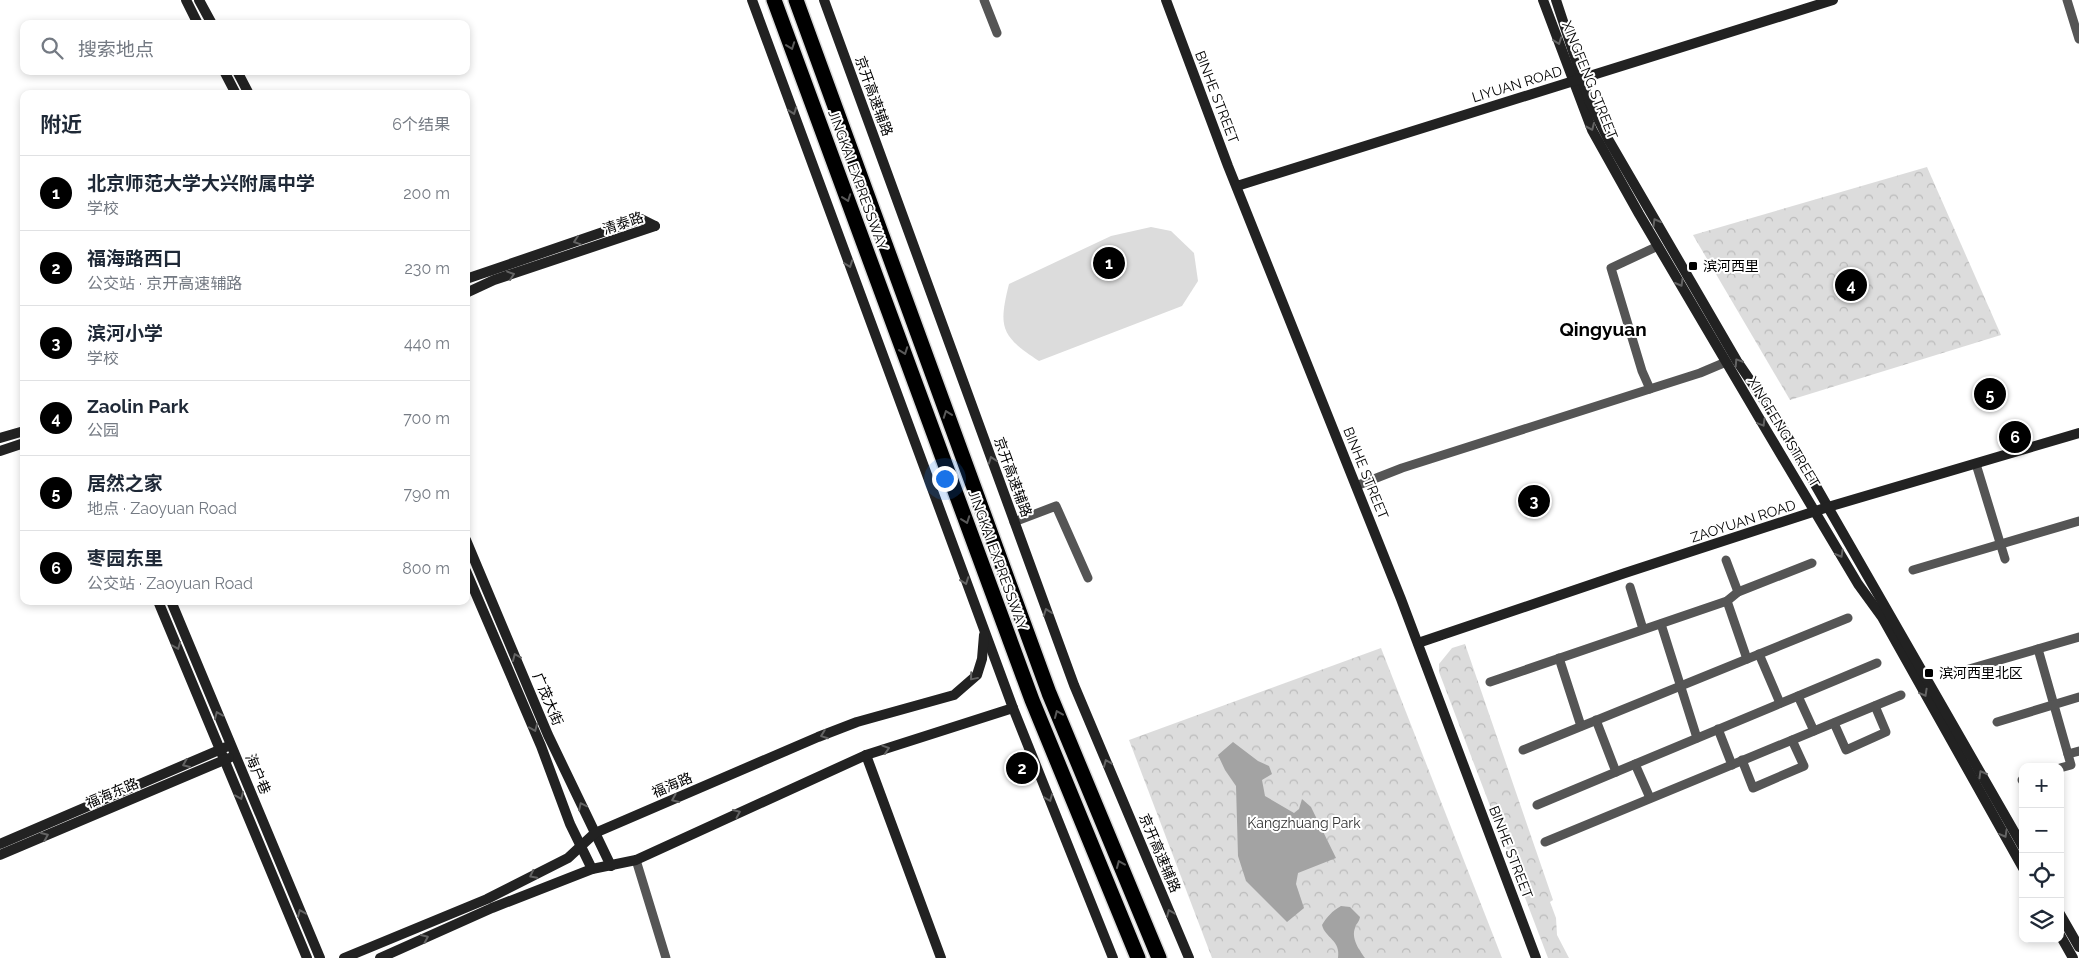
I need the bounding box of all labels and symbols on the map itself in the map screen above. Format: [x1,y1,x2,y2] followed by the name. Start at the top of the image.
[1559,19,1621,142] street label: XINGFENG STREET
[1552,36,1562,45] one-way arrow
[785,41,795,50] one-way arrow
[1192,48,1242,146] street label: BINHE STREET
[852,54,896,138] street label: 京开高速辅路
[1470,63,1564,105] street label: LIYUAN ROAD
[787,107,797,115] one-way arrow
[825,108,891,252] street label: JINGKAI EXPRESSWAY
[1585,122,1595,131] one-way arrow
[841,193,851,202] one-way arrow
[601,209,645,237] street label: 清泰路
[1652,218,1662,227] one-way arrow
[573,235,582,245] one-way arrow
[1093,244,1125,282] pin: 1
[1703,258,1759,274] place label: 滨河西里
[843,259,853,268] one-way arrow
[1687,260,1699,272] marker: 滨河西里
[1835,266,1867,304] pin: 4
[507,270,515,280] one-way arrow
[1673,278,1683,287] one-way arrow
[1559,318,1647,340] district label: Qingyuan
[898,346,908,354] one-way arrow
[1735,358,1744,368] one-way arrow
[1745,374,1824,491] street label: XINGFENG STREET
[1974,375,2006,413] pin: 5
[943,410,953,419] one-way arrow
[1756,418,1766,427] one-way arrow
[1999,418,2031,456] pin: 6
[1340,425,1392,522] street label: BINHE STREET
[991,435,1035,519] street label: 京开高速辅路
[988,456,998,464] one-way arrow
[932,466,958,492] your location
[1518,482,1550,520] pin: 3
[965,488,1031,632] street label: JINGKAI EXPRESSWAY
[1688,496,1798,546] street label: ZAOYUAN ROAD
[960,515,970,523] one-way arrow
[1834,548,1844,557] one-way arrow
[959,576,969,584] one-way arrow
[1043,609,1053,617] one-way arrow
[171,641,181,650] one-way arrow
[511,654,521,662] one-way arrow
[1939,665,2023,681] place label: 滨河西里北区
[1923,667,1935,679] marker: 滨河西里北区
[530,670,566,728] street label: 广茂大街
[969,672,978,681] one-way arrow
[1918,687,1928,696] one-way arrow
[1053,710,1064,719] one-way arrow
[214,711,225,720] one-way arrow
[527,723,538,732] one-way arrow
[820,729,829,739] one-way arrow
[882,744,890,754] one-way arrow
[1006,749,1038,787] pin: 2
[242,752,274,796] street label: 海户巷
[182,757,191,768] one-way arrow
[1102,759,1113,768] one-way arrow
[650,769,694,801] street label: 福海路
[1978,771,1988,780] one-way arrow
[83,775,141,811] street label: 福海东路
[233,791,244,800] one-way arrow
[671,793,680,803] one-way arrow
[1042,793,1053,802] one-way arrow
[578,802,589,811] one-way arrow
[1486,803,1536,901] street label: BINHE STREET
[732,809,741,820] one-way arrow
[1136,811,1184,895] street label: 京开高速辅路
[1247,815,1361,831] park label: Kangzhuang Park
[1997,829,2007,838] one-way arrow
[40,832,49,843] one-way arrow
[1115,861,1125,869] one-way arrow
[529,869,538,879] one-way arrow
[297,909,308,918] one-way arrow
[1166,909,1176,918] one-way arrow
[420,934,429,944] one-way arrow

